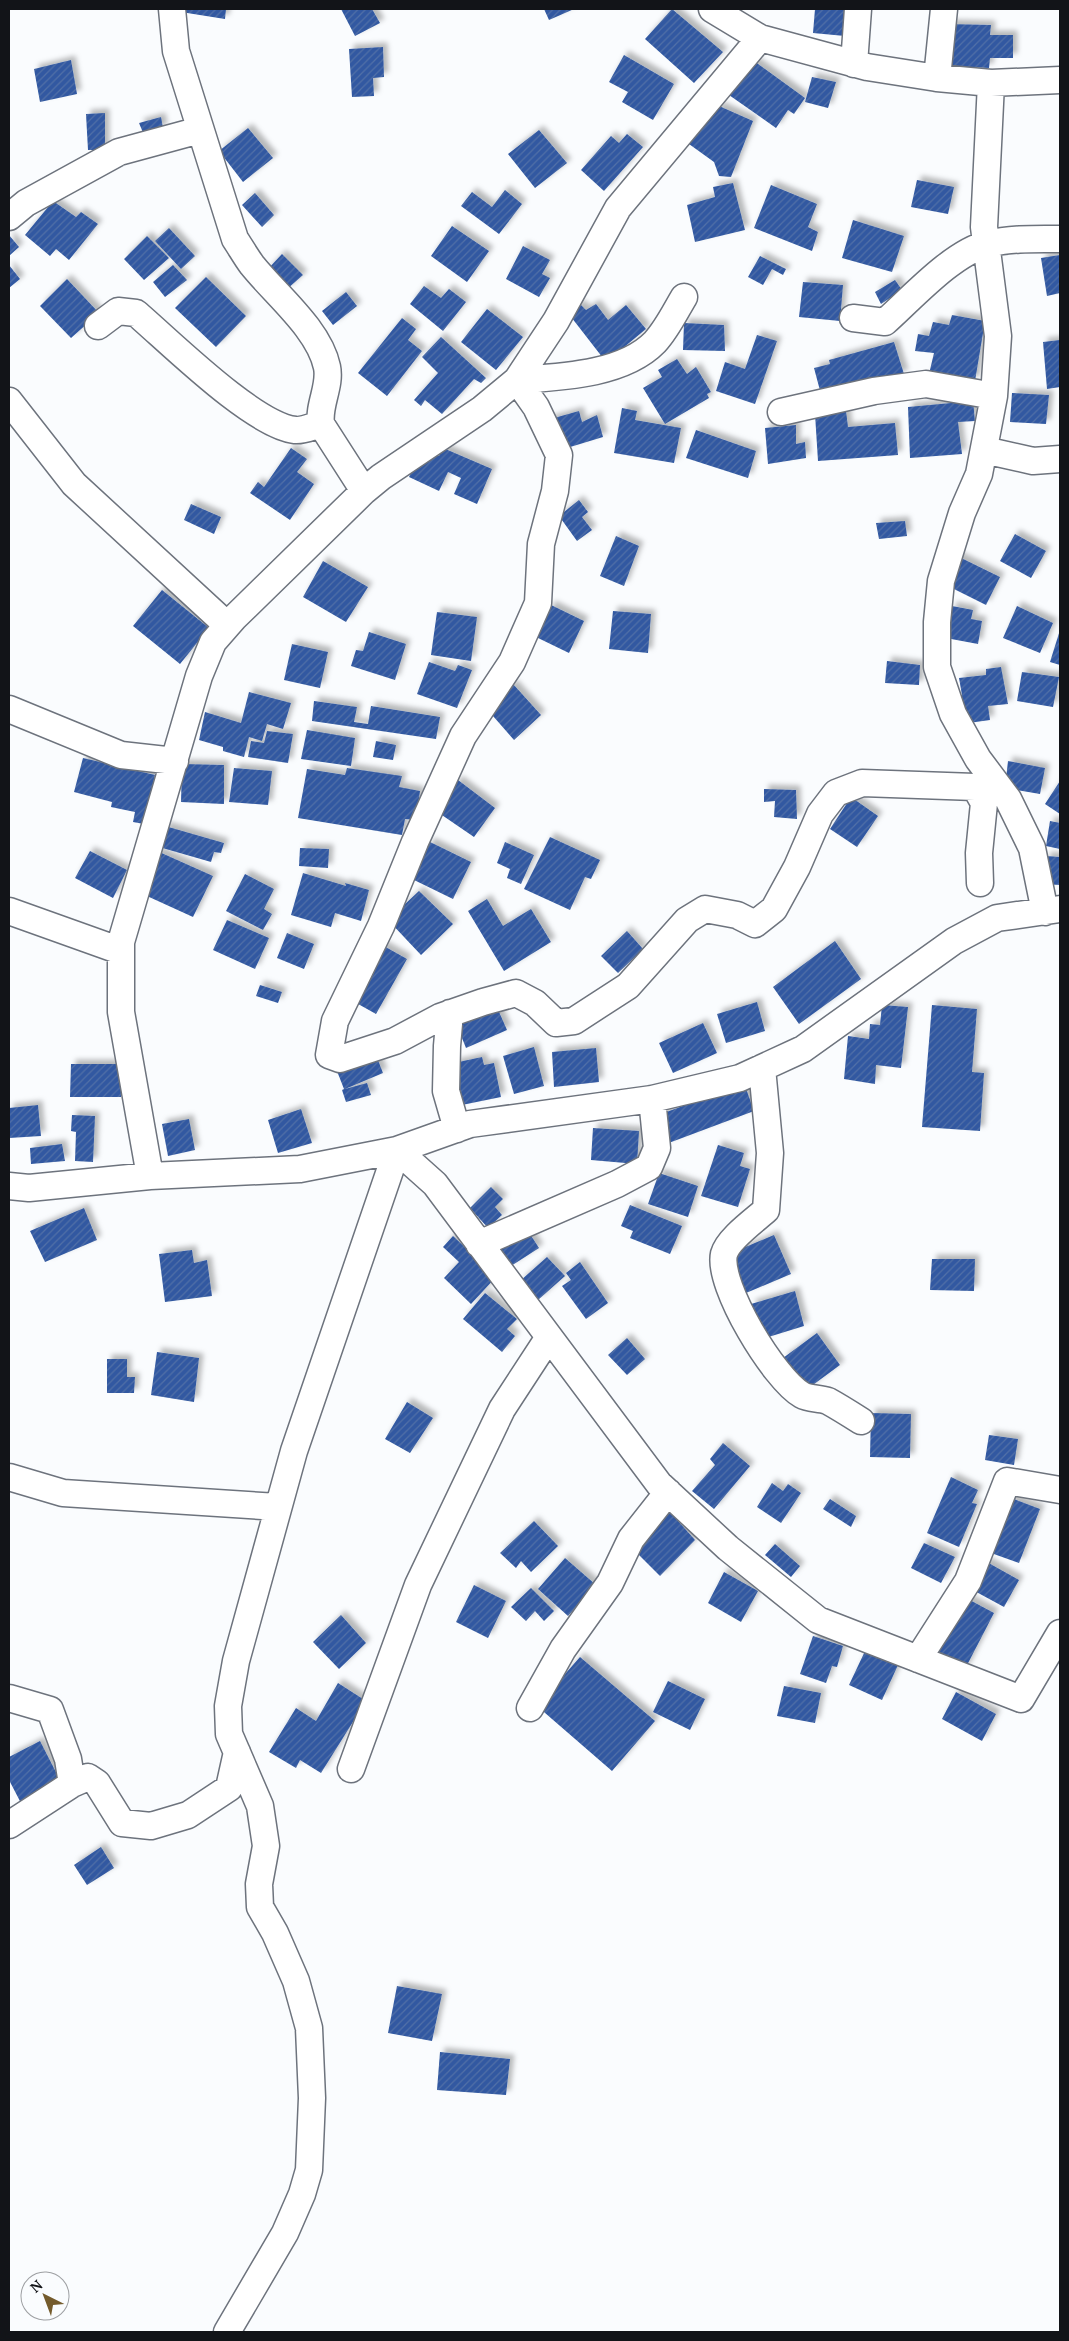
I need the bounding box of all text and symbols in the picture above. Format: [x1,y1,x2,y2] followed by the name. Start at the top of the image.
[20,2271,70,2321] north arrow
[26,2275,47,2297] text: N

